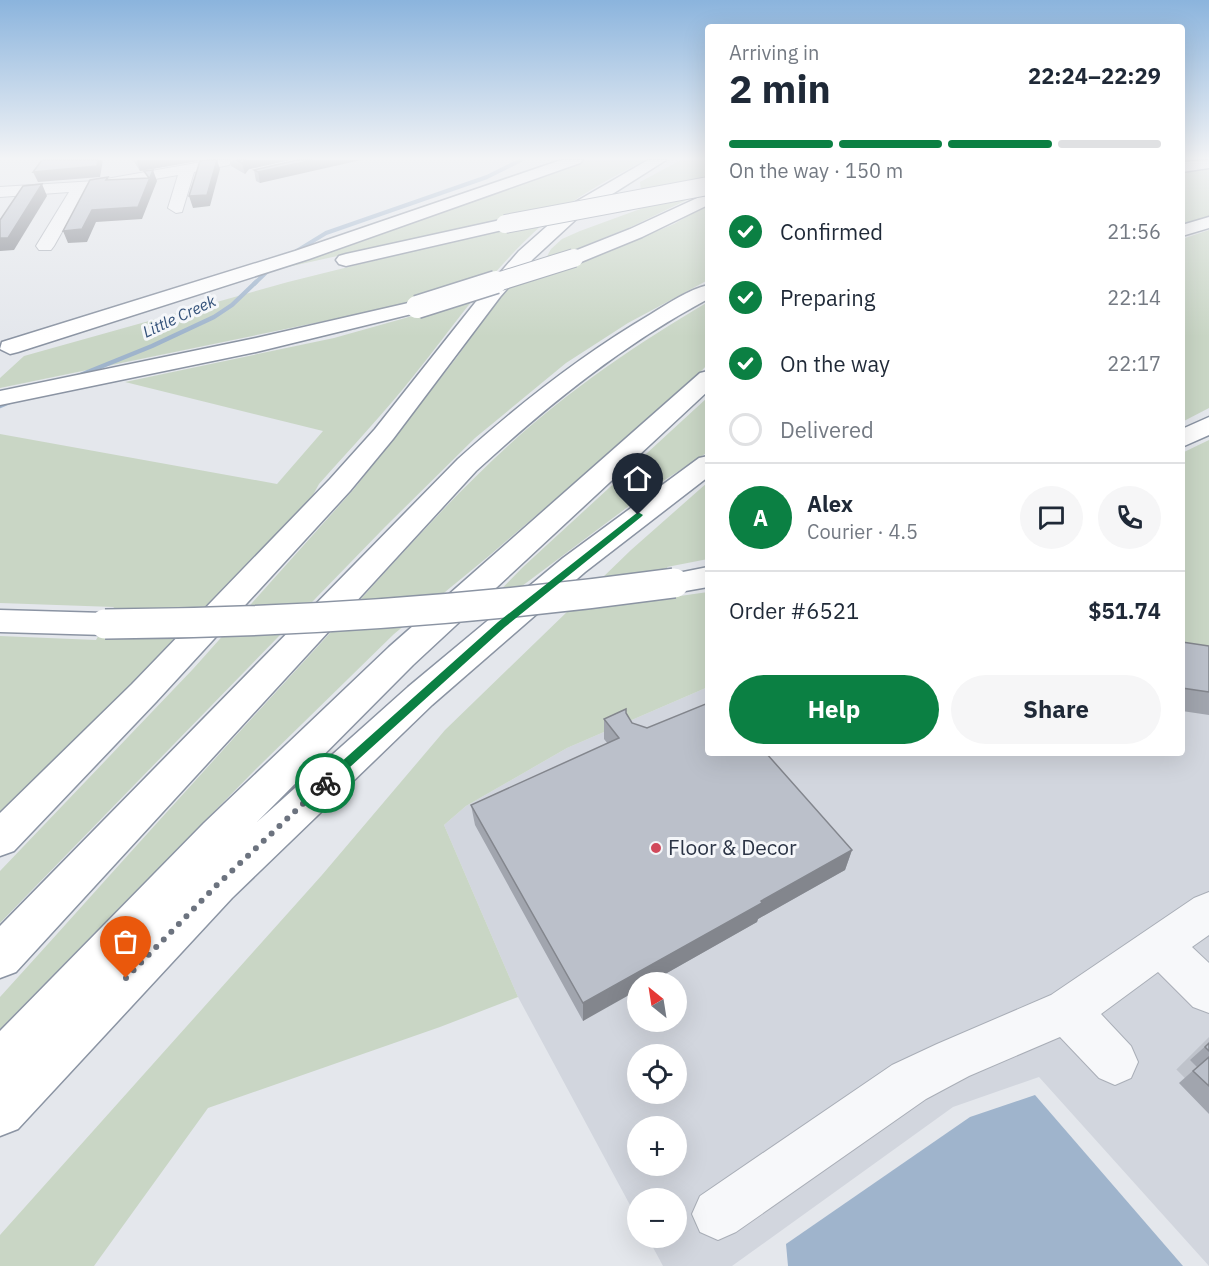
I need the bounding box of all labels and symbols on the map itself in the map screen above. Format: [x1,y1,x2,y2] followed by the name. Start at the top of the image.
[139,290,219,342] water label: Little Creek
[612,453,663,515] pin
[295,753,355,813] courier
[668,833,797,861] place label: Floor & Decor
[649,841,663,855] marker: Floor & Decor
[100,916,151,978] pin
[627,972,687,1032] north arrow

